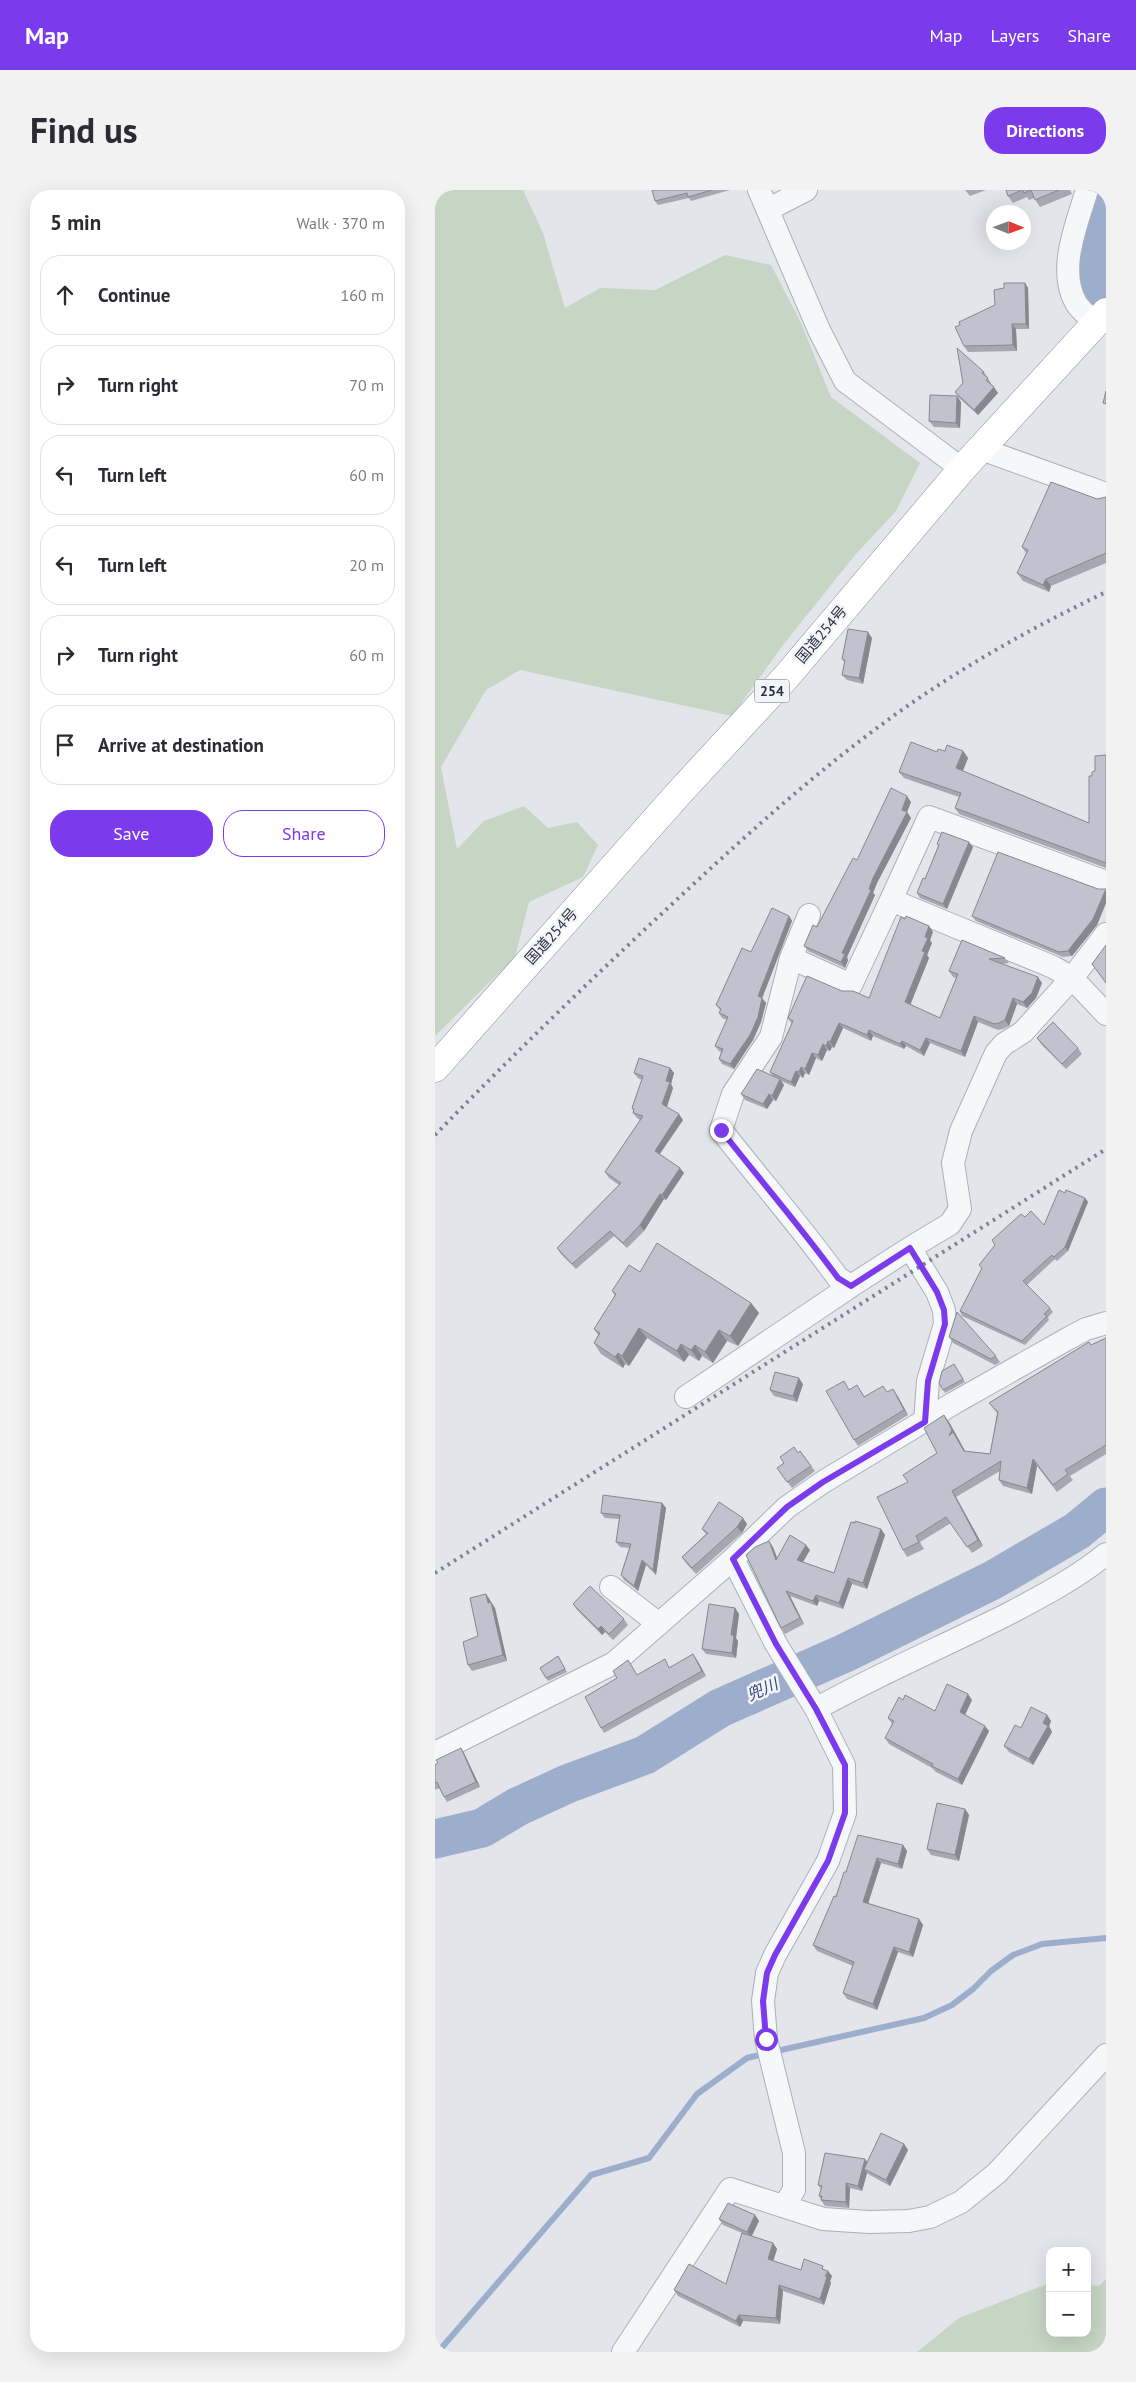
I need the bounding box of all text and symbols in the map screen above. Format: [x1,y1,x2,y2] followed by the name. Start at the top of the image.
[25,20,69,51] text: Map
[930,24,962,47] text: Map
[990,24,1039,47] text: Layers
[1067,24,1111,47] text: Share
[30,107,138,153] text: Find us
[984,107,1106,154] button: Directions
[986,205,1031,250] north arrow
[50,209,101,236] text: 5 min
[296,213,385,233] text: Walk · 370 m
[51,281,79,309] icon: ahead
[98,283,170,307] text: Continue
[341,285,384,305] text: 160 m
[51,371,79,399] icon: right
[98,373,178,397] text: Turn right
[349,375,384,395] text: 70 m
[51,461,79,489] icon: left
[98,463,167,487] text: Turn left
[349,465,384,485] text: 60 m
[51,551,79,579] icon: left
[98,553,167,577] text: Turn left
[349,555,384,575] text: 20 m
[791,601,851,667] street label: 国道254号
[51,641,79,669] icon: right
[98,643,178,667] text: Turn right
[349,645,384,665] text: 60 m
[755,680,789,702] road number: 254
[51,731,79,759] icon: arrive
[98,733,264,757] text: Arrive at destination
[50,810,213,857] button: Save
[223,810,385,857] button: Share
[521,904,581,968] street label: 国道254号
[710,1119,733,1142] route end
[743,1673,783,1705] water label: 兜川
[755,2028,778,2051] route start
[1046,2247,1091,2337] map controls
[1046,2247,1091,2292] button: +
[1046,2292,1091,2337] button: −

